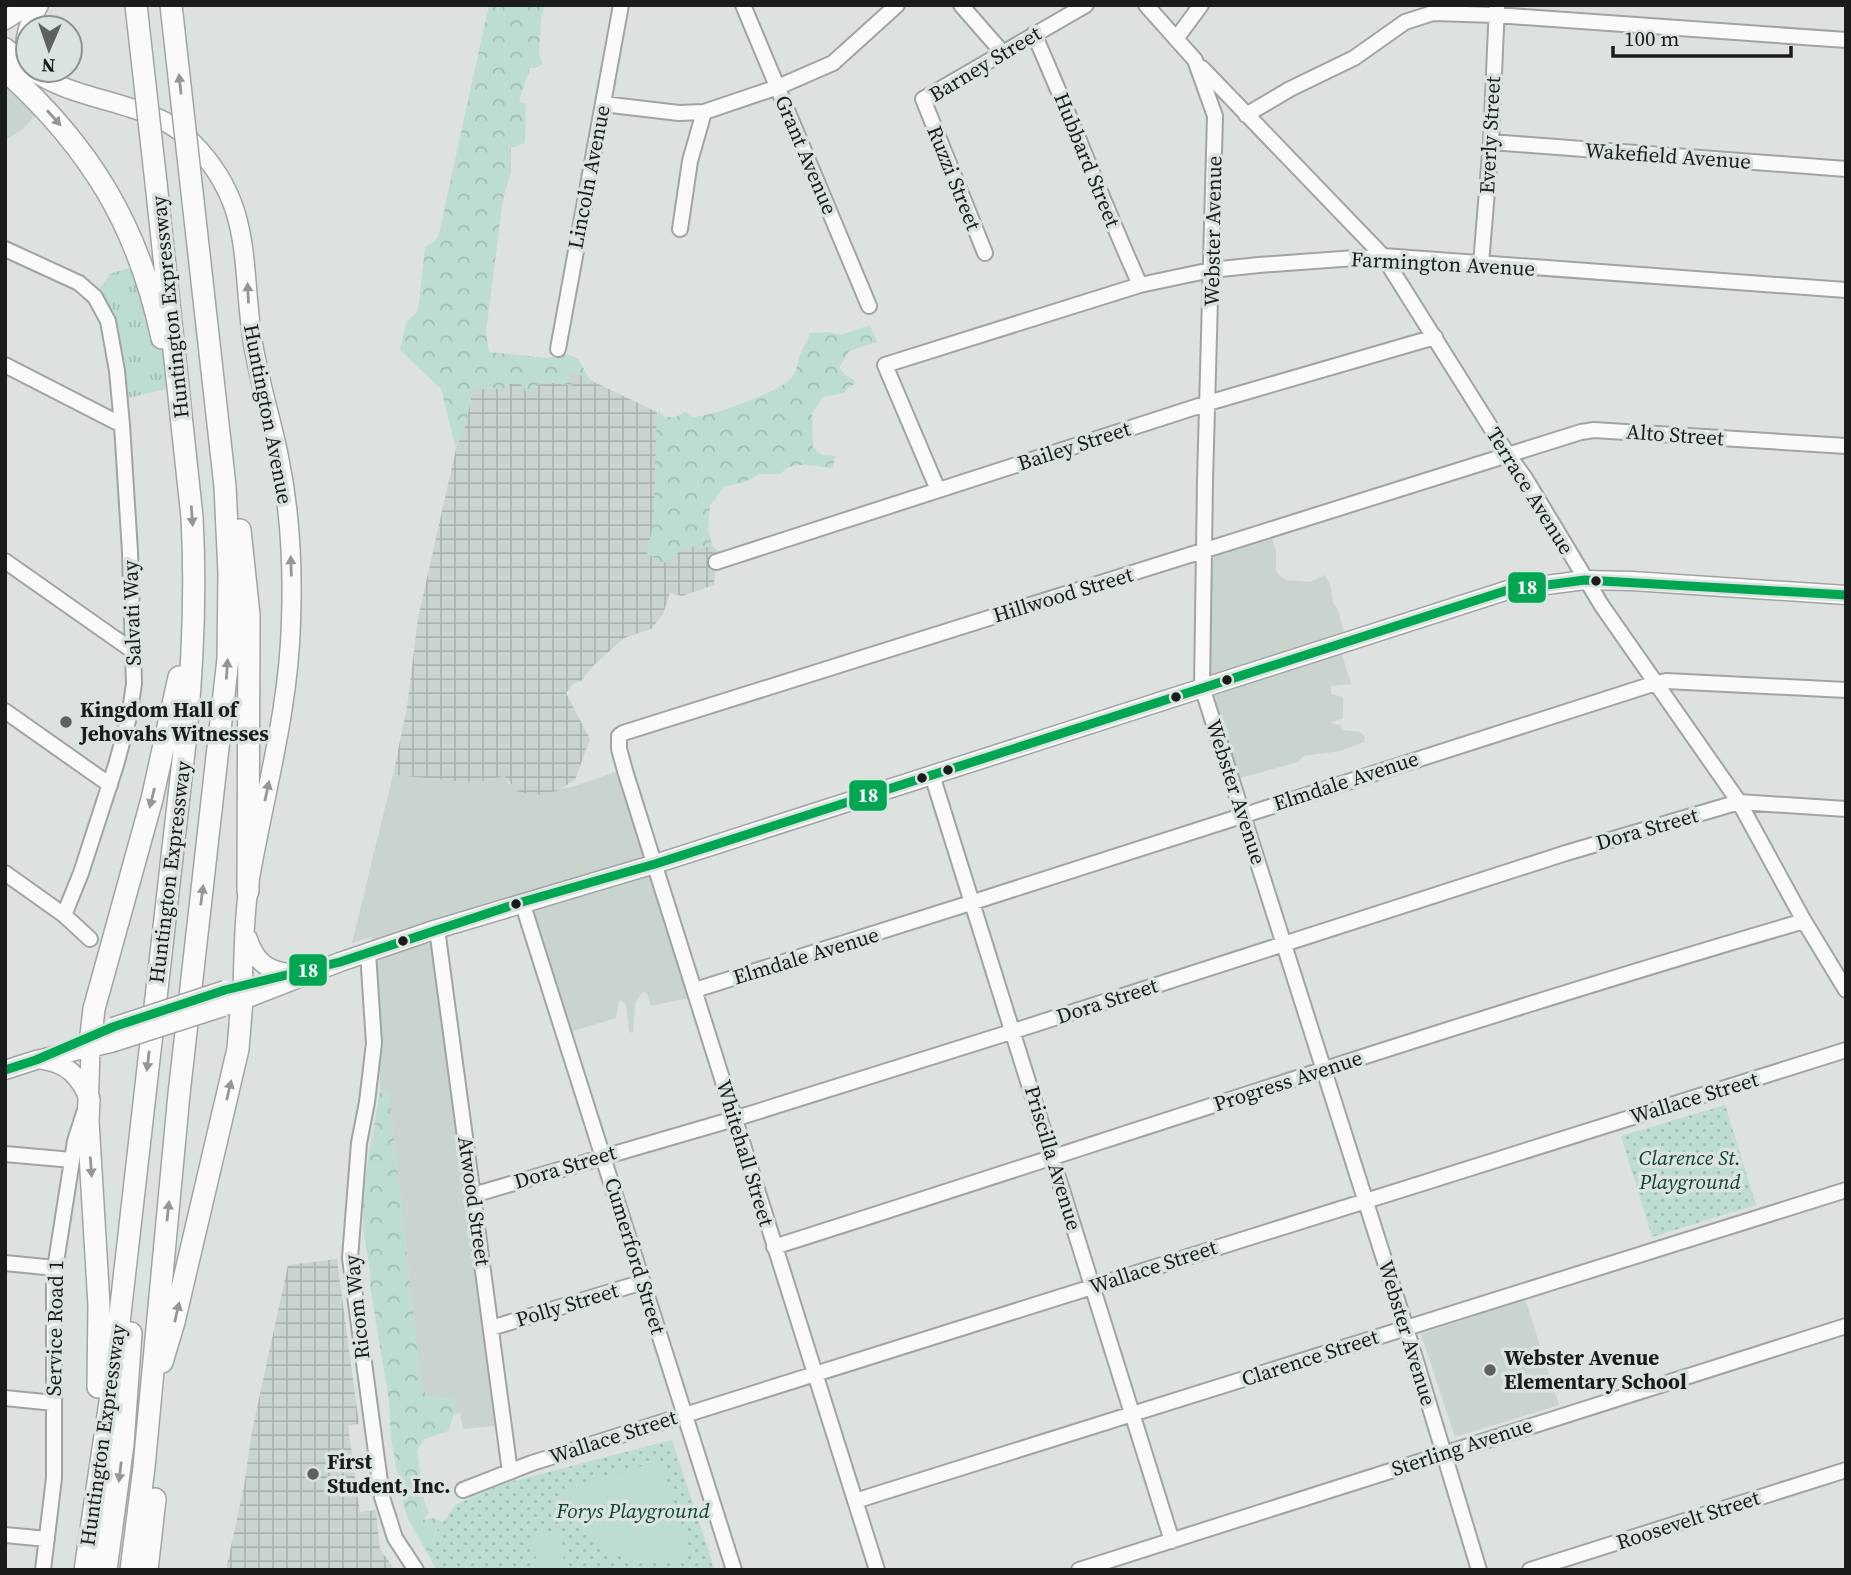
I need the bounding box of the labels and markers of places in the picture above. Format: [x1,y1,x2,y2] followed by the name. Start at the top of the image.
[1589,574,1603,588] unlabelled marker
[1220,673,1234,687] unlabelled marker
[1169,690,1183,704] unlabelled marker
[78,695,269,748] place label: Kingdom Hall of Jehovahs Witnesses
[58,714,74,730] marker: Kingdom Hall of Jehovahs Witnesses
[941,763,955,777] unlabelled marker
[915,771,929,785] unlabelled marker
[509,897,523,911] unlabelled marker
[396,934,410,948] unlabelled marker
[1504,1343,1687,1396] place label: Webster Avenue Elementary School
[1482,1362,1498,1378] marker: Webster Avenue Elementary School
[327,1447,451,1500] place label: First Student, Inc.
[305,1466,321,1482] marker: First Student, Inc.

